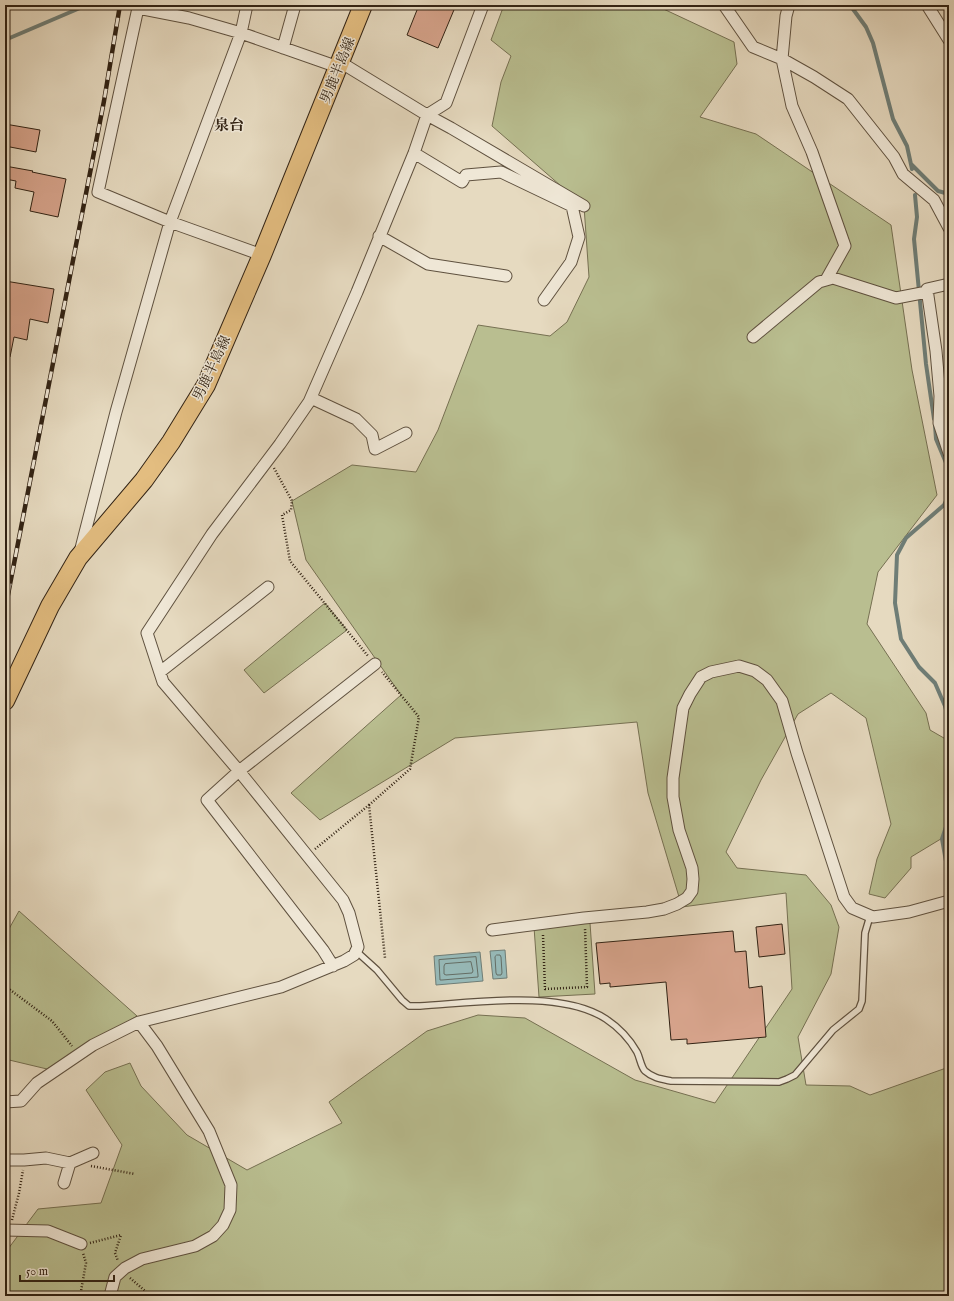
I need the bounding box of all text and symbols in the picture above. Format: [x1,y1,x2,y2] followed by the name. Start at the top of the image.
[316,35,359,106] street label: 男鹿半島線
[214,116,244,135] district label: 泉台
[189,333,235,404] street label: 男鹿半島線
[20,1257,114,1283] scale bar
[26,1264,48,1279] text: 50 m

